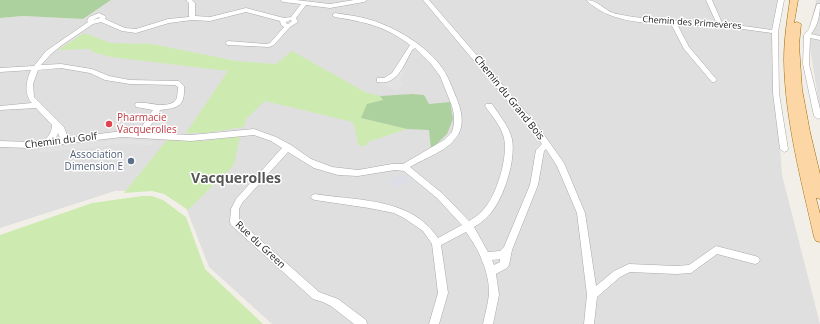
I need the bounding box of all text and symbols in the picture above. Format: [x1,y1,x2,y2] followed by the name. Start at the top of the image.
[642,14,742,32] street label: Chemin des Primevères
[471,53,547,143] street label: Chemin du Grand Bois
[117,112,177,136] place label: Pharmacie Vacquerolles
[104,119,114,129] marker: Pharmacie Vacquerolles
[24,131,98,151] street label: Chemin du Golf
[65,149,123,172] place label: Association Dimension E
[126,156,136,166] marker: Association Dimension E
[191,171,281,187] district label: Vacquerolles
[232,219,288,271] street label: Rue du Green

